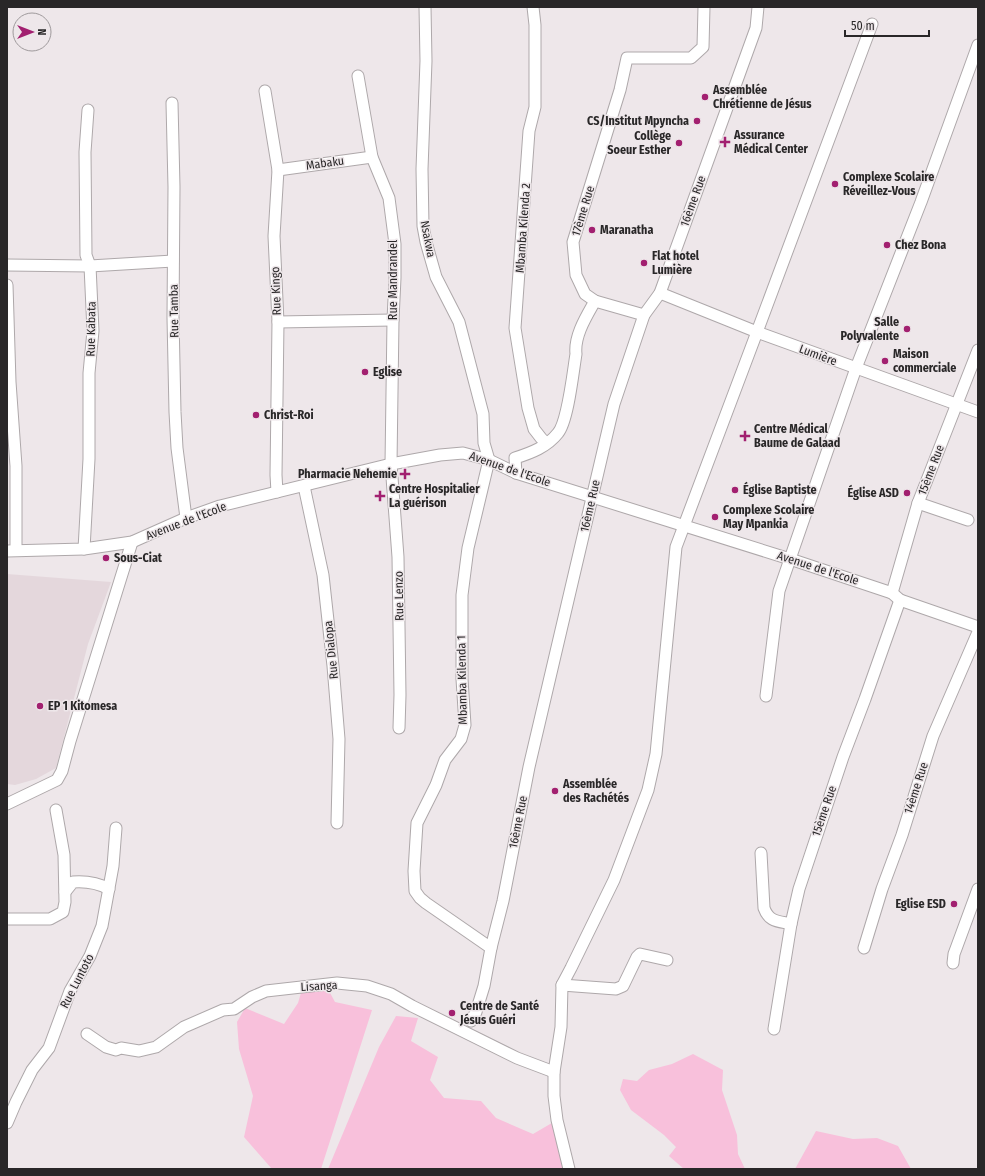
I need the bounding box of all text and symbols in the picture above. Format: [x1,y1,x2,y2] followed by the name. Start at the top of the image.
[12,12,52,52] north arrow
[845,12,929,38] scale bar
[851,19,875,33] text: 50 m
[35,29,48,35] text: N
[712,83,812,111] place label: Assemblée Chrétienne de Jésus
[700,92,710,102] marker: Assemblée Chrétienne de Jésus
[587,114,689,128] place label: CS/Institut Mpyncha
[692,116,702,126] marker: CS/Institut Mpyncha
[733,128,809,156] place label: Assurance Médical Center
[607,129,672,157] place label: Collège Soeur Esther
[719,136,731,148] marker: Assurance Médical Center
[674,138,684,148] marker: Collège Soeur Esther
[305,153,345,173] street label: Mabaku
[843,170,934,198] place label: Complexe Scolaire Réveillez-Vous
[677,174,709,228] street label: 16ème Rue
[830,179,840,189] marker: Complexe Scolaire Réveillez-Vous
[513,183,533,273] street label: Mbamba Kilenda 2
[569,184,597,238] street label: 17ème Rue
[418,219,438,259] street label: Nsakwa
[600,223,653,237] place label: Maranatha
[587,225,597,235] marker: Maranatha
[895,238,946,252] place label: Chez Bona
[386,240,400,320] street label: Rue Mandrandel
[882,240,892,250] marker: Chez Bona
[652,249,700,277] place label: Flat hotel Lumière
[639,258,649,268] marker: Flat hotel Lumière
[268,266,284,316] street label: Rue Kingo
[167,284,181,338] street label: Rue Tamba
[84,301,98,357] street label: Rue Kabata
[841,315,899,343] place label: Salle Polyvalente
[902,324,912,334] marker: Salle Polyvalente
[797,342,839,368] street label: Lumière
[893,347,956,375] place label: Maison commerciale
[880,356,890,366] marker: Maison commerciale
[373,365,402,379] place label: Eglise
[360,367,370,377] marker: Eglise
[264,408,314,422] place label: Christ-Roi
[251,410,261,420] marker: Christ-Roi
[754,422,840,450] place label: Centre Médical Baume de Galaad
[739,430,751,442] marker: Centre Médical Baume de Galaad
[915,443,947,497] street label: 15ème Rue
[467,449,553,489] street label: Avenue de l'Ecole
[298,467,397,481] place label: Pharmacie Nehemie
[400,469,410,479] marker: Pharmacie Nehemie
[577,478,603,534] street label: 16ème Rue
[743,481,817,497] place label: Église Baptiste
[389,482,480,510] place label: Centre Hospitalier La guérison
[847,484,899,500] place label: Église ASD
[730,485,740,495] marker: Église Baptiste
[902,488,912,498] marker: Église ASD
[374,490,386,502] marker: Centre Hospitalier La guérison
[144,499,228,543] street label: Avenue de l'Ecole
[723,503,814,531] place label: Complexe Scolaire May Mpankia
[710,512,720,522] marker: Complexe Scolaire May Mpankia
[775,548,861,588] street label: Avenue de l'Ecole
[114,551,163,565] place label: Sous-Ciat
[101,553,111,563] marker: Sous-Ciat
[392,571,406,621] street label: Rue Lenzo
[321,620,341,680] street label: Rue Dialopa
[454,635,470,725] street label: Mbamba Kilenda 1
[48,699,117,713] place label: EP 1 Kitomesa
[35,701,45,711] marker: EP 1 Kitomesa
[901,761,931,815] street label: 14ème Rue
[562,777,630,805] place label: Assemblée des Rachétés
[809,784,839,838] street label: 15ème Rue
[550,786,560,796] marker: Assemblée des Rachétés
[506,794,530,849] street label: 16ème Rue
[895,897,946,911] place label: Eglise ESD
[949,899,959,909] marker: Eglise ESD
[57,951,97,1011] street label: Rue Luntoto
[300,978,338,994] street label: Lisanga
[459,999,539,1027] place label: Centre de Santé Jésus Guéri
[447,1008,457,1018] marker: Centre de Santé Jésus Guéri

